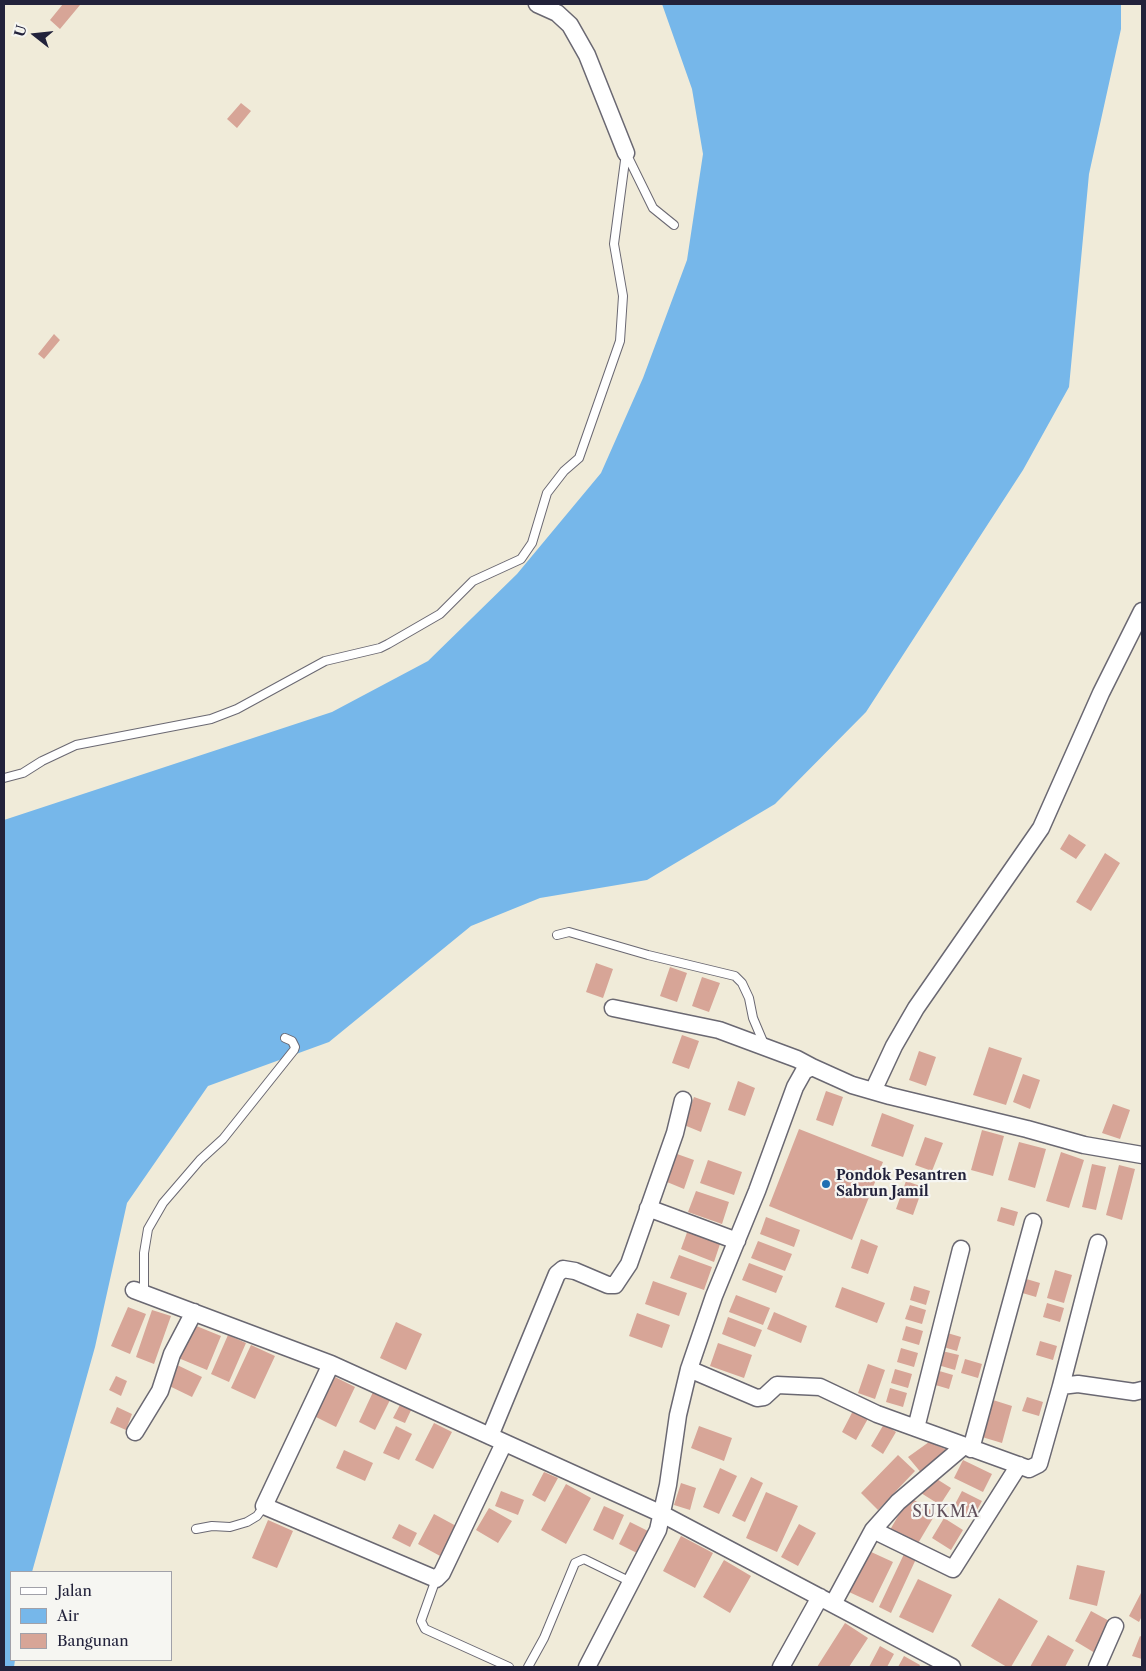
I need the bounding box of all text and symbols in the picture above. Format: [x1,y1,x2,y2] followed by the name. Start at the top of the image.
[10,10,60,60] north arrow
[10,23,31,39] text: U
[836,1168,967,1200] place label: Pondok Pesantren Sabrun Jamil
[820,1178,832,1190] marker: Pondok Pesantren Sabrun Jamil
[912,1502,980,1522] district label: SUKMA
[10,1571,172,1661] legend
[57,1581,92,1600] text: Jalan
[57,1606,79,1625] text: Air
[57,1631,129,1650] text: Bangunan

